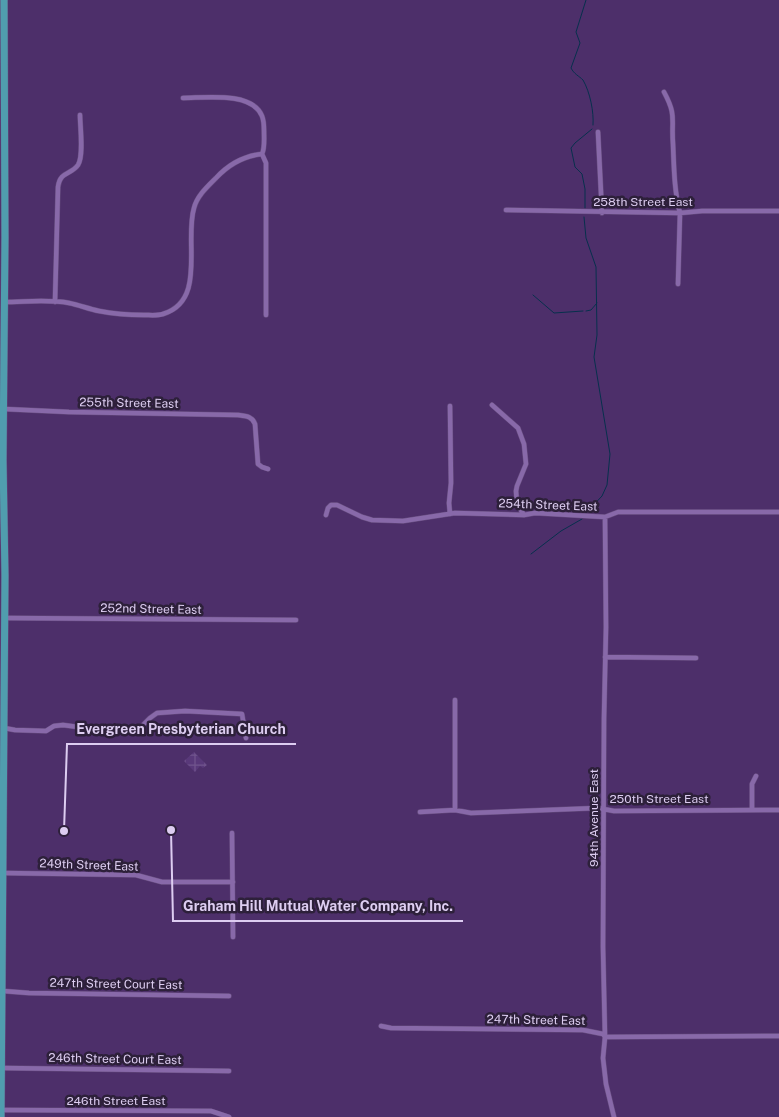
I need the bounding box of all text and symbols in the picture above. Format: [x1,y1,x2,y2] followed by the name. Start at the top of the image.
[593,195,693,209] street label: 258th Street East
[79,395,179,411] street label: 255th Street East
[498,496,598,514] street label: 254th Street East
[100,601,202,617] street label: 252nd Street East
[67,715,296,744] callout: Evergreen Presbyterian Church
[76,721,286,737] text: Evergreen Presbyterian Church
[587,769,601,867] street label: 94th Avenue East
[609,792,709,806] street label: 250th Street East
[39,856,139,874] street label: 249th Street East
[173,892,463,921] callout: Graham Hill Mutual Water Company, Inc.
[183,898,453,914] text: Graham Hill Mutual Water Company, Inc.
[49,976,183,992] street label: 247th Street Court East
[486,1012,586,1028] street label: 247th Street East
[48,1051,182,1067] street label: 246th Street Court East
[66,1094,166,1108] street label: 246th Street East

